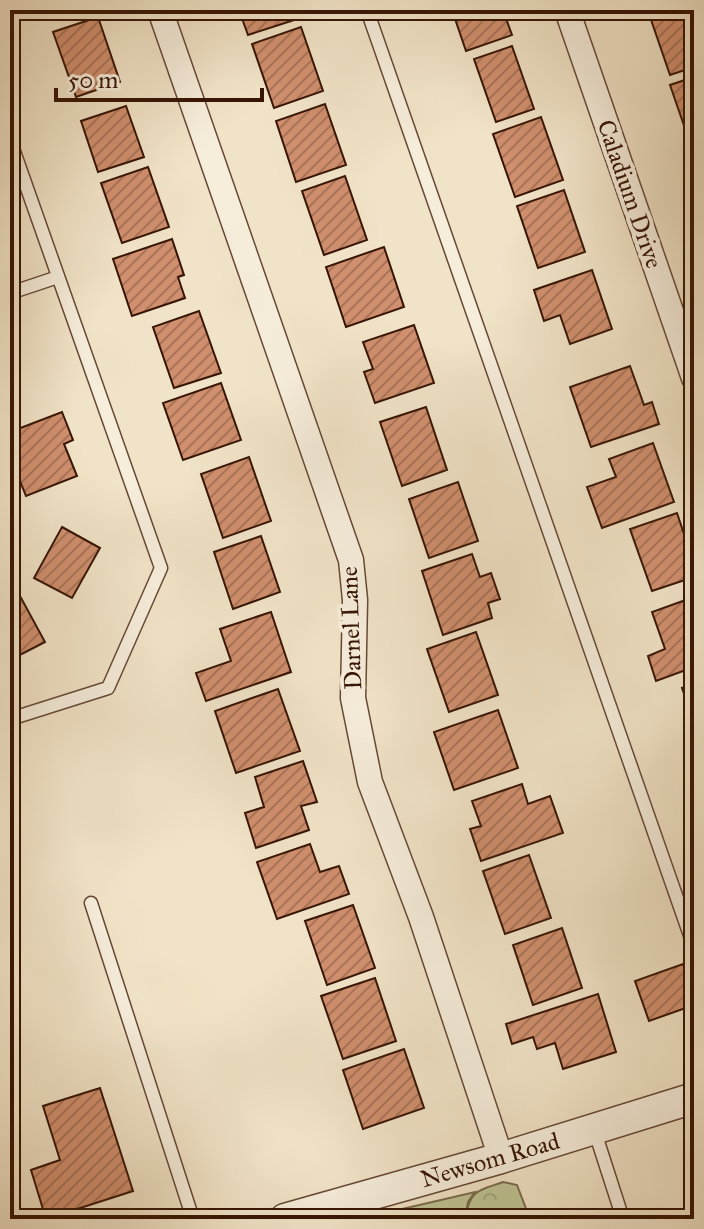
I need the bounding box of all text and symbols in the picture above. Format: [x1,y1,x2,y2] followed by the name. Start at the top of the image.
[56,52,262,102] scale bar
[68,65,118,95] text: 50 m
[591,116,669,272] street label: Caladium Drive
[334,566,368,690] street label: Darnel Lane
[417,1126,563,1194] street label: Newsom Road

